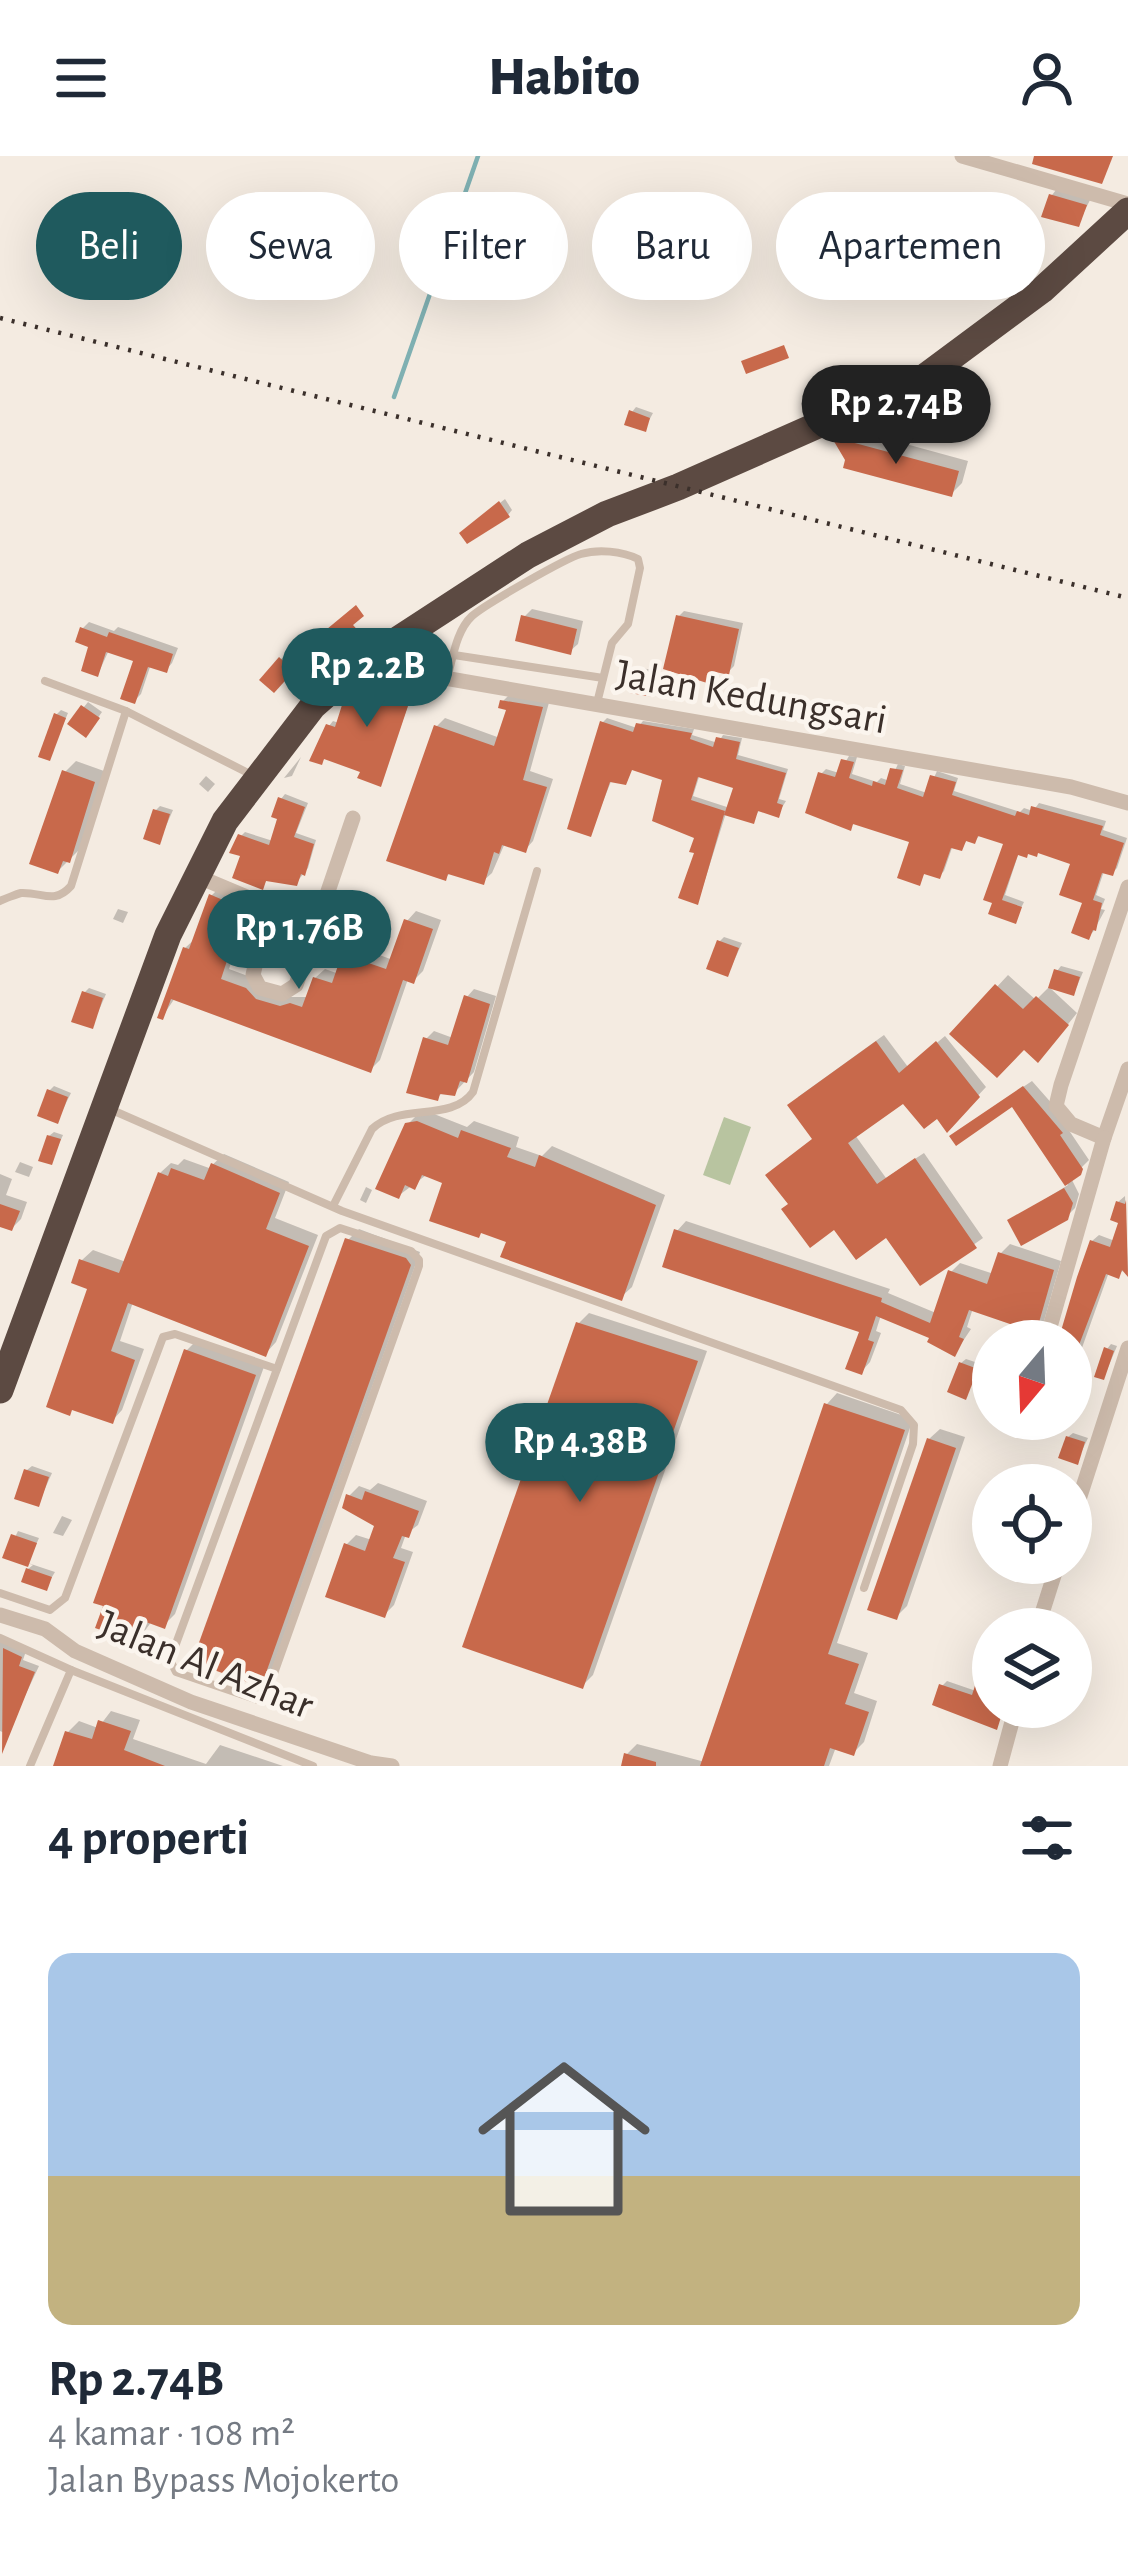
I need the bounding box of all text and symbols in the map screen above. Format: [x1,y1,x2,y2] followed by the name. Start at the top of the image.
[48,45,114,111] icon: menu
[1014,45,1080,111] icon: person
[488,51,640,105] text: Habito
[36,192,182,300] chip: Beli
[206,192,375,300] chip: Sewa
[399,192,568,300] chip: Filter
[592,192,752,300] chip: Baru
[776,192,1045,300] chip: Apartemen
[772,365,1020,467] pin: Rp 2.74B
[829,384,963,423] text: Rp 2.74B
[256,628,478,730] pin: Rp 2.2B
[309,647,425,686] text: Rp 2.2B
[613,652,890,741] street label: Jalan Kedungsari
[175,890,423,992] pin: Rp 1.76B
[234,909,364,948] text: Rp 1.76B
[972,1320,1092,1440] north arrow
[972,1320,1092,1728] map controls
[456,1403,704,1505] pin: Rp 4.38B
[512,1422,648,1461] text: Rp 4.38B
[972,1464,1092,1584] button: locate
[93,1603,320,1727] street label: Jalan Al Azhar
[972,1608,1092,1728] button: layers
[1014,1805,1080,1871] icon: filters
[48,1813,249,1864] text: 4 properti
[456,2031,672,2247] icon: home
[48,2354,224,2405] text: Rp 2.74B
[48,2414,295,2453] text: 4 kamar · 108 m²
[48,2461,399,2500] text: Jalan Bypass Mojokerto

